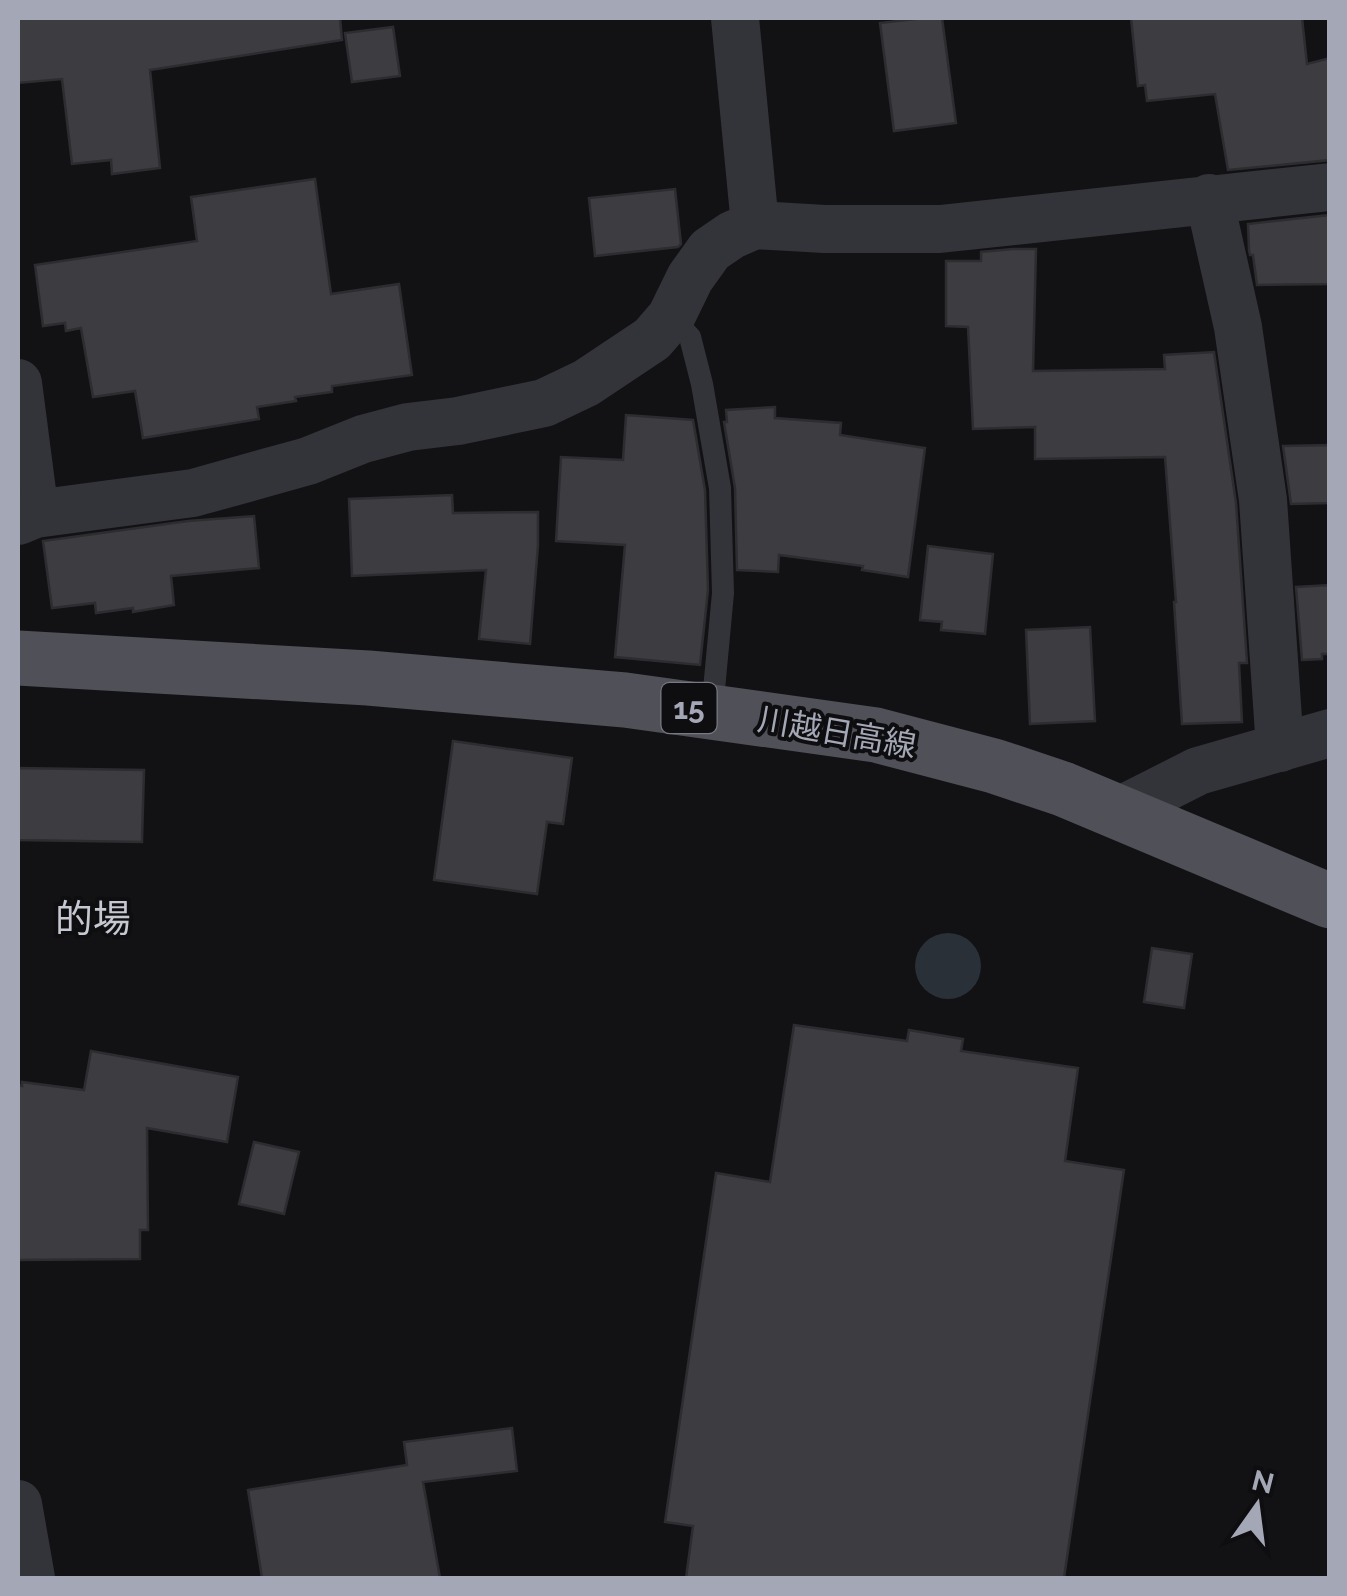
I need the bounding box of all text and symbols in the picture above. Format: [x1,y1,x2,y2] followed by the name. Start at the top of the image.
[662,683,716,733] road number: 15
[755,700,919,764] street label: 川越日高線
[55,896,131,941] district label: 的場
[1207,1456,1307,1556] north arrow
[1249,1464,1277,1501] text: N

